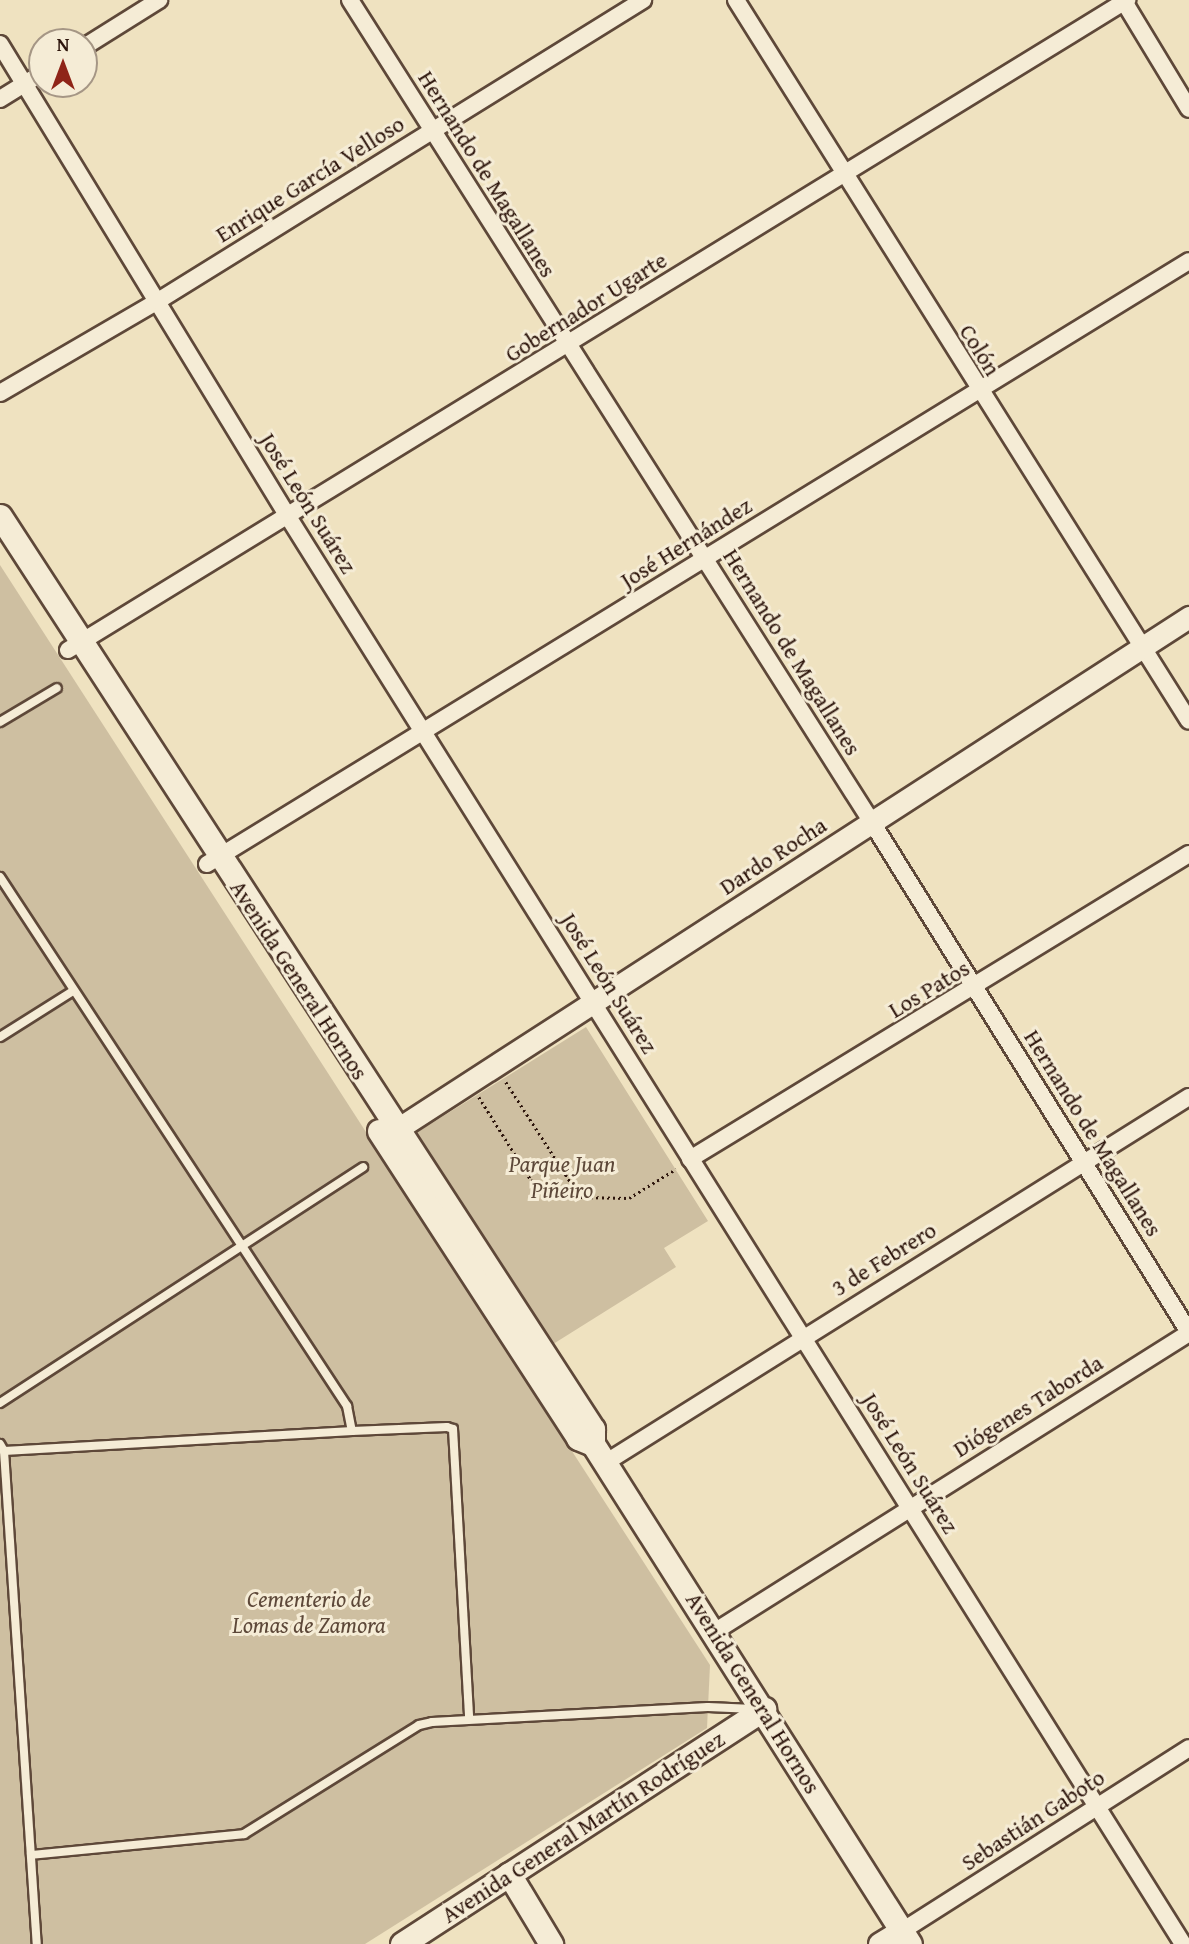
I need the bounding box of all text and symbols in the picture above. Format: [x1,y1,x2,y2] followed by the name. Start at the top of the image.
[28,28,98,98] north arrow
[57,30,69,58] text: N
[412,66,562,282] street label: Hernando de Magallanes
[211,110,409,248] street label: Enrique García Velloso
[500,246,672,368] street label: Gobernador Ugarte
[954,319,1006,381] street label: Colón
[254,428,362,578] street label: José León Suárez
[615,492,757,594] street label: José Hernández
[717,544,867,760] street label: Hernando de Magallanes
[714,811,832,901] street label: Dardo Rocha
[224,875,374,1085] street label: Avenida General Hornos
[555,908,663,1058] street label: José León Suárez
[884,954,974,1024] street label: Los Patos
[1018,1025,1168,1241] street label: Hernando de Magallanes
[509,1150,615,1204] park label: Parque Juan Piñeiro
[827,1216,941,1302] street label: 3 de Febrero
[948,1349,1108,1463] street label: Diógenes Taborda
[856,1388,964,1538] street label: José León Suárez
[232,1585,386,1639] park label: Cementerio de Lomas de Zamora
[680,1587,826,1799] street label: Avenida General Hornos
[436,1725,730,1929] street label: Avenida General Martín Rodríguez
[956,1763,1110,1877] street label: Sebastián Gaboto

